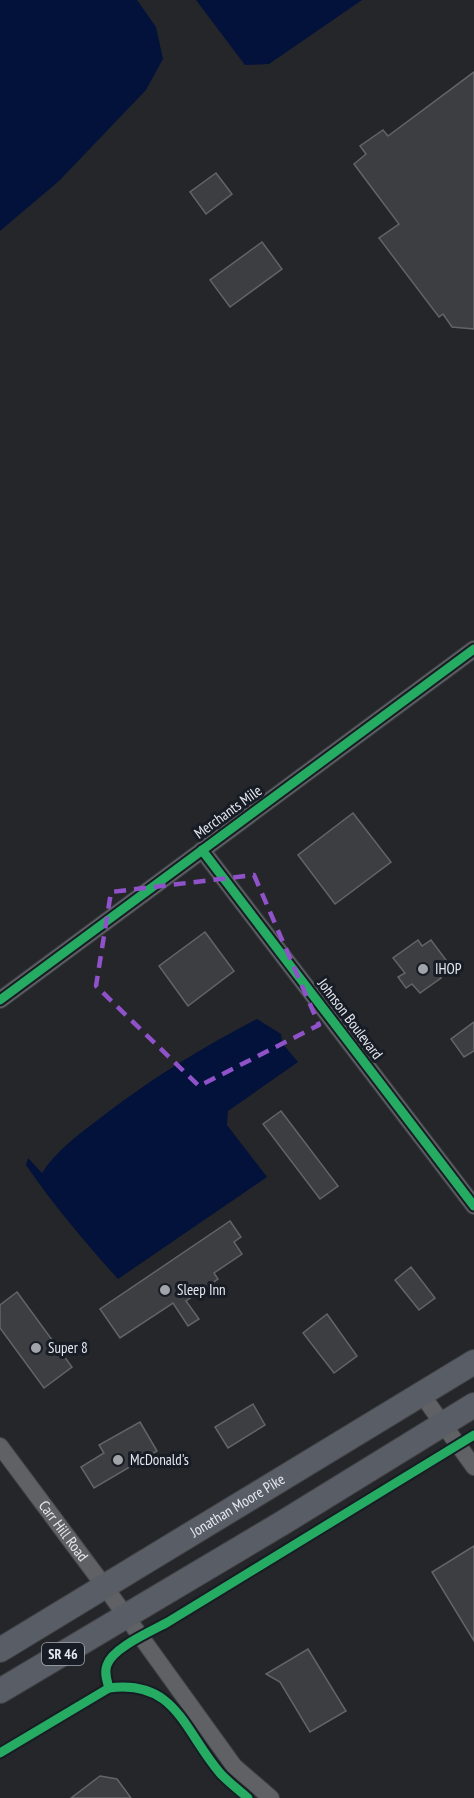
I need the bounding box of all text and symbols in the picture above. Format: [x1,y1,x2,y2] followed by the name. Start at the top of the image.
[190,781,265,843] street label: Merchants Mile
[435,959,462,978] place label: IHOP
[416,962,430,976] marker: IHOP
[313,974,387,1063] street label: Johnson Boulevard
[177,1280,226,1299] place label: Sleep Inn
[158,1283,172,1297] marker: Sleep Inn
[48,1338,88,1357] place label: Super 8
[29,1341,43,1355] marker: Super 8
[130,1450,189,1469] place label: McDonald's
[111,1453,125,1467] marker: McDonald's
[186,1469,288,1542] street label: Jonathan Moore Pike
[35,1496,93,1565] street label: Carr Hill Road
[42,1643,84,1665] road number: SR 46

